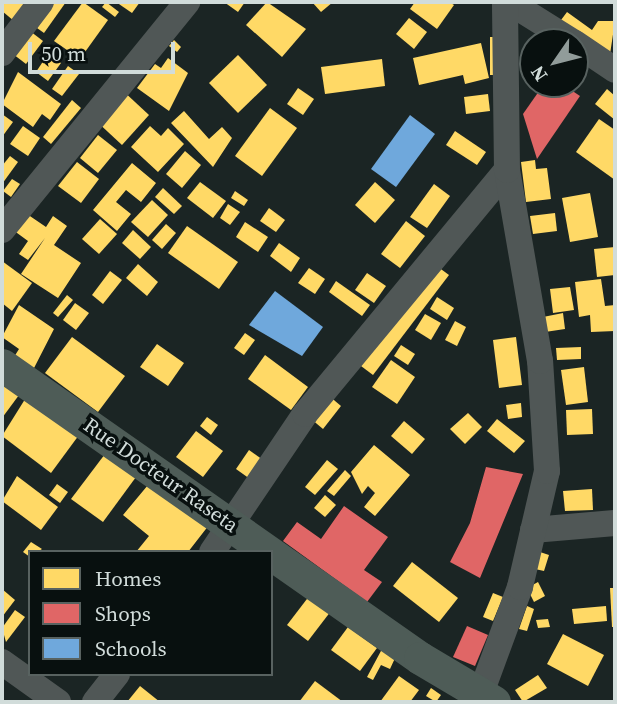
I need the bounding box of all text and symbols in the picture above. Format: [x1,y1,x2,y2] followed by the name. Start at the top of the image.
[32,28,178,72] scale bar
[519,28,589,98] north arrow
[41,39,86,68] text: 50 m
[524,61,553,87] text: N
[79,412,243,538] street label: Rue Docteur Raseta
[28,550,273,676] legend
[95,564,161,593] text: Homes
[95,599,151,628] text: Shops
[95,634,167,663] text: Schools

